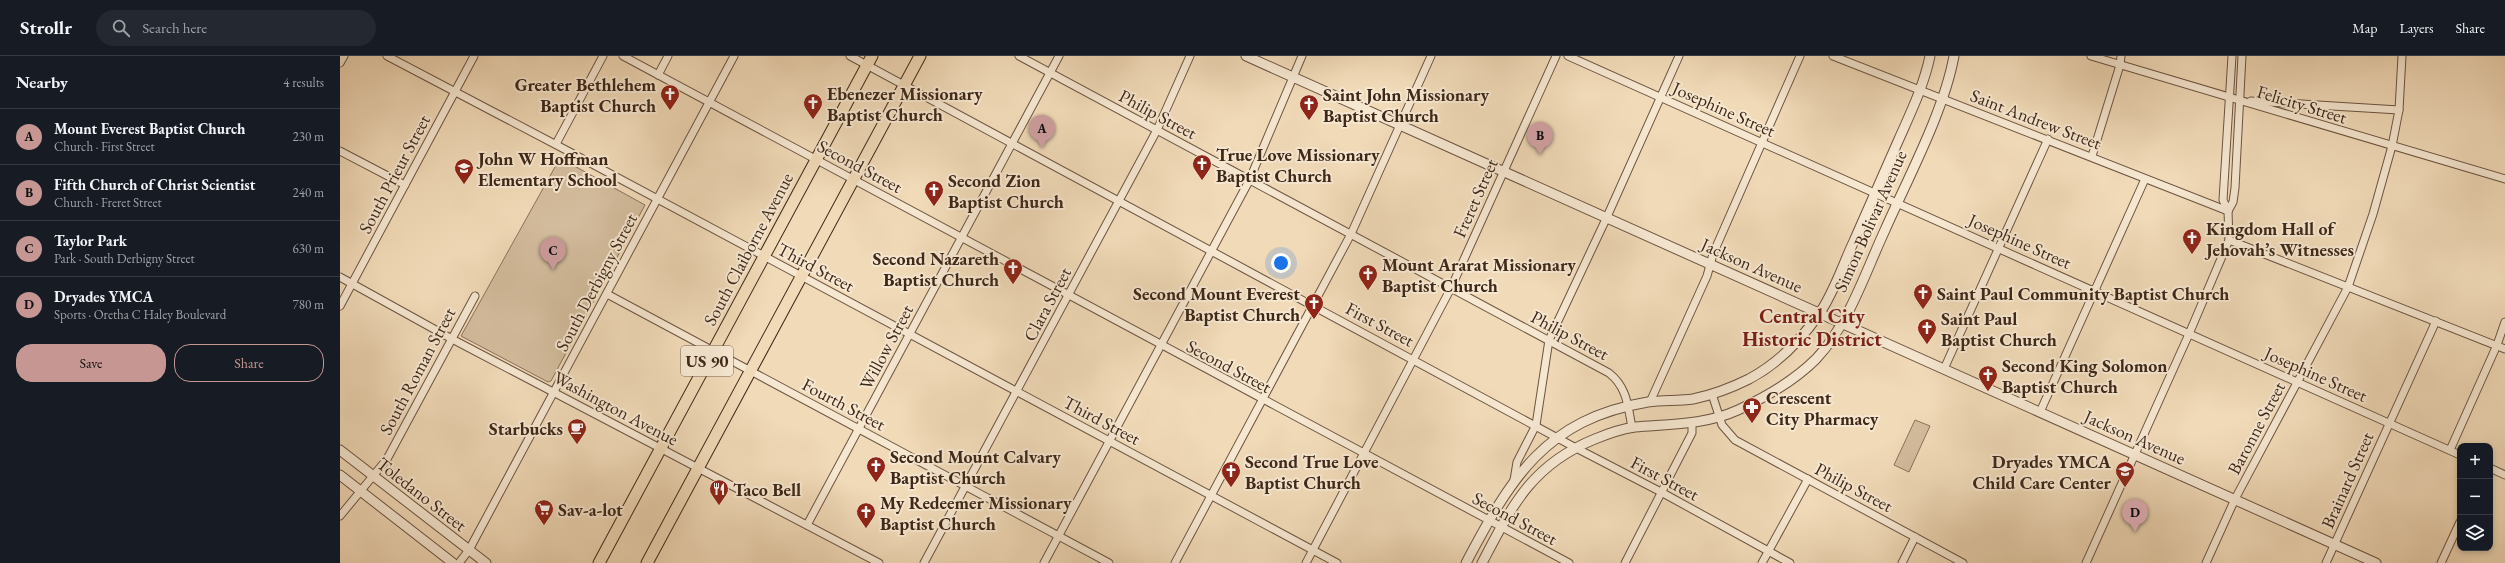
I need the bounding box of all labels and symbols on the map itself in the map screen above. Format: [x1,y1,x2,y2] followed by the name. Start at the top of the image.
[515,73,656,117] place label: Greater Bethlehem Baptist Church
[1667,75,1779,142] street label: Josephine Street
[2254,79,2350,129] street label: Felicity Street
[827,82,983,126] place label: Ebenezer Missionary Baptist Church
[659,83,681,111] church icon: Greater Bethlehem Baptist Church
[1323,83,1489,127] place label: Saint John Missionary Baptist Church
[1967,83,2105,155] street label: Saint Andrew Street
[1115,84,1201,144] street label: Philip Street
[802,92,824,120] church icon: Ebenezer Missionary Baptist Church
[1298,93,1320,121] church icon: Saint John Missionary Baptist Church
[353,110,435,237] street label: South Prieur Street
[1029,115,1055,148] pin: A
[1527,122,1553,155] pin: B
[814,134,907,198] street label: Second Street
[1216,143,1380,187] place label: True Love Missionary Baptist Church
[476,147,617,191] place label: John W Hoffman Elementary School
[1828,147,1912,295] street label: Simon Bolivar Avenue
[1191,153,1213,181] church icon: True Love Missionary Baptist Church
[1447,155,1503,241] street label: Freret Street
[453,157,475,185] school or university icon: John W Hoffman Elementary School
[698,169,798,329] street label: South Claiborne Avenue
[948,169,1064,213] place label: Second Zion Baptist Church
[923,179,945,207] church icon: Second Zion Baptist Church
[1963,207,2075,274] street label: Josephine Street
[550,209,642,355] street label: South Derbigny Street
[2204,217,2354,261] place label: Kingdom Hall of Jehovah’s Witnesses
[2181,227,2203,255] church icon: Kingdom Hall of Jehovah’s Witnesses
[1696,232,1806,298] street label: Jackson Avenue
[540,237,566,270] pin: C
[774,237,859,297] street label: Third Street
[873,247,999,291] place label: Second Nazareth Baptist Church
[1271,253,1291,273] your location
[1382,253,1576,297] place label: Mount Ararat Missionary Baptist Church
[1002,257,1024,285] church icon: Second Nazareth Baptist Church
[1018,263,1076,345] street label: Clara Street
[1357,263,1379,291] church icon: Mount Ararat Missionary Baptist Church
[1133,282,1300,326] place label: Second Mount Everest Baptist Church
[1912,282,1934,310] church icon: Saint Paul Community Baptist Church
[1937,282,2229,305] place label: Saint Paul Community Baptist Church
[1303,292,1325,320] church icon: Second Mount Everest Baptist Church
[1342,296,1418,352] street label: First Street
[854,300,918,394] street label: Willow Street
[374,303,460,439] street label: South Roman Street
[1742,303,1882,352] district label: Central City Historic District
[1527,305,1613,365] street label: Philip Street
[1941,307,2057,351] place label: Saint Paul Baptist Church
[1916,317,1938,345] church icon: Saint Paul Baptist Church
[1183,334,1276,398] street label: Second Street
[2259,340,2371,407] street label: Josephine Street
[681,346,733,376] road number: US 90
[2002,354,2167,398] place label: Second King Solomon Baptist Church
[1977,364,1999,392] church icon: Second King Solomon Baptist Church
[550,365,682,451] street label: Washington Avenue
[798,372,890,436] street label: Fourth Street
[2222,377,2290,478] street label: Baronne Street
[1766,386,1879,430] place label: Crescent City Pharmacy
[1060,390,1145,450] street label: Third Street
[1741,396,1763,424] pharmacy icon: Crescent City Pharmacy
[2079,404,2189,470] street label: Jackson Avenue
[489,417,563,440] place label: Starbucks
[566,417,588,445] cafe icon: Starbucks
[2316,428,2379,532] street label: Brainard Street
[890,445,1061,489] place label: Second Mount Calvary Baptist Church
[1245,450,1379,494] place label: Second True Love Baptist Church
[1627,450,1703,506] street label: First Street
[1973,450,2112,494] place label: Dryades YMCA Child Care Center
[372,452,472,536] street label: Toledano Street
[865,455,887,483] church icon: Second Mount Calvary Baptist Church
[1811,457,1897,517] street label: Philip Street
[1220,460,1242,488] church icon: Second True Love Baptist Church
[2114,460,2136,488] school or university icon: Dryades YMCA Child Care Center
[708,478,730,506] restaurant icon: Taco Bell
[733,478,801,501] place label: Taco Bell
[1469,486,1562,550] street label: Second Street
[880,491,1072,535] place label: My Redeemer Missionary Baptist Church
[533,498,555,526] supermarket icon: Sav-a-lot
[558,498,623,521] place label: Sav-a-lot
[2122,499,2148,532] pin: D
[855,501,877,529] church icon: My Redeemer Missionary Baptist Church

